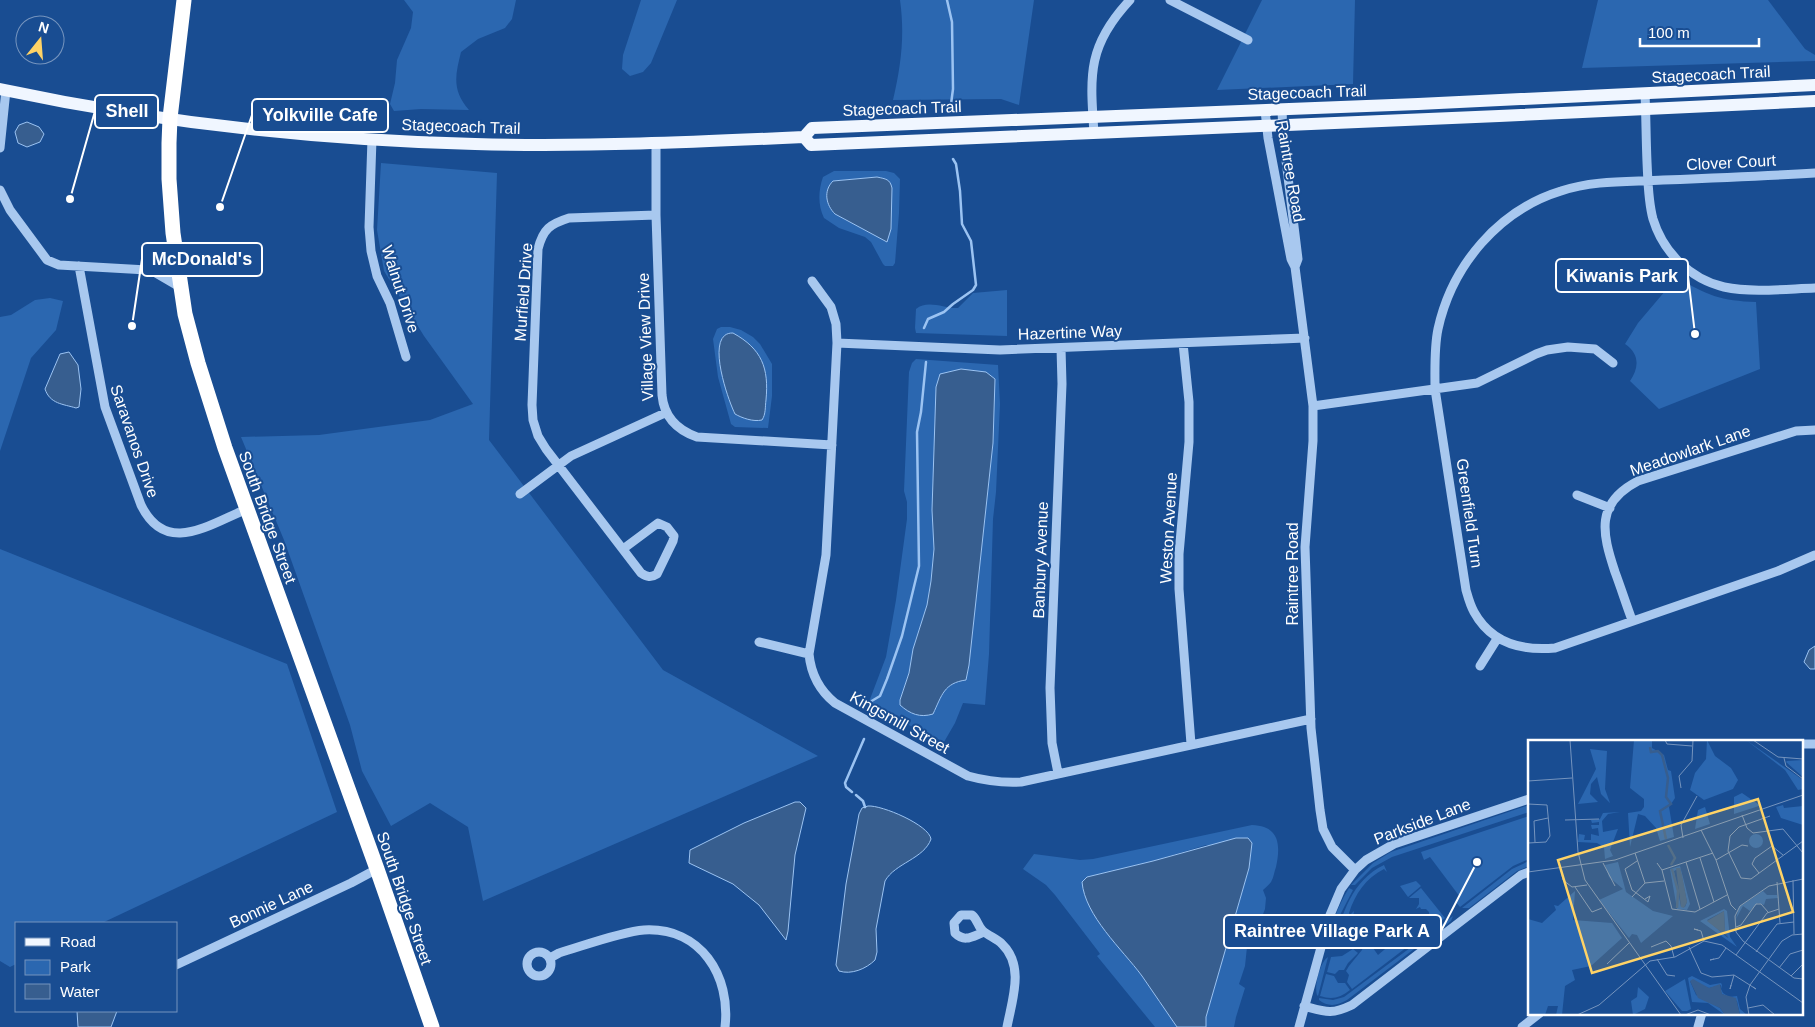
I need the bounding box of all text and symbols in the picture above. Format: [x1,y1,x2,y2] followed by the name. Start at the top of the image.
[15,15,65,65] north arrow
[1640,15,1759,47] scale bar
[37,18,51,37] text: N
[1648,24,1690,41] text: 100 m
[1651,63,1771,86] street label: Stagecoach Trail
[1247,82,1367,103] street label: Stagecoach Trail
[95,95,158,128] callout: Shell
[842,98,962,119] street label: Stagecoach Trail
[252,99,388,132] callout: Yolkville Cafe
[105,101,149,121] text: Shell
[262,105,378,125] text: Yolkville Cafe
[401,116,521,137] street label: Stagecoach Trail
[1273,119,1308,223] street label: Raintree Road
[1686,152,1777,173] street label: Clover Court
[512,242,535,342] street label: Murfield Drive
[142,243,262,276] callout: McDonald's
[378,243,423,335] street label: Walnut Drive
[152,249,252,269] text: McDonald's
[1556,259,1688,292] callout: Kiwanis Park
[1566,266,1679,286] text: Kiwanis Park
[635,272,656,401] street label: Village View Drive
[1018,322,1122,343] street label: Hazertine Way
[107,382,162,500] street label: Saravanos Drive
[1628,422,1753,479] street label: Meadowlark Lane
[236,449,300,586] street label: South Bridge Street
[1453,457,1486,569] street label: Greenfield Turn
[1157,472,1180,584] street label: Weston Avenue
[1030,501,1051,619] street label: Banbury Avenue
[1284,522,1301,626] street label: Raintree Road
[847,688,953,757] street label: Kingsmill Street
[1528,740,1802,1014] inset map
[1371,795,1473,848] street label: Parkside Lane
[374,829,435,967] street label: South Bridge Street
[227,878,316,931] street label: Bonnie Lane
[1224,915,1441,948] callout: Raintree Village Park A
[1234,921,1430,941] text: Raintree Village Park A
[15,922,178,1012] legend
[60,933,96,950] text: Road
[60,958,91,975] text: Park
[60,983,99,1000] text: Water

